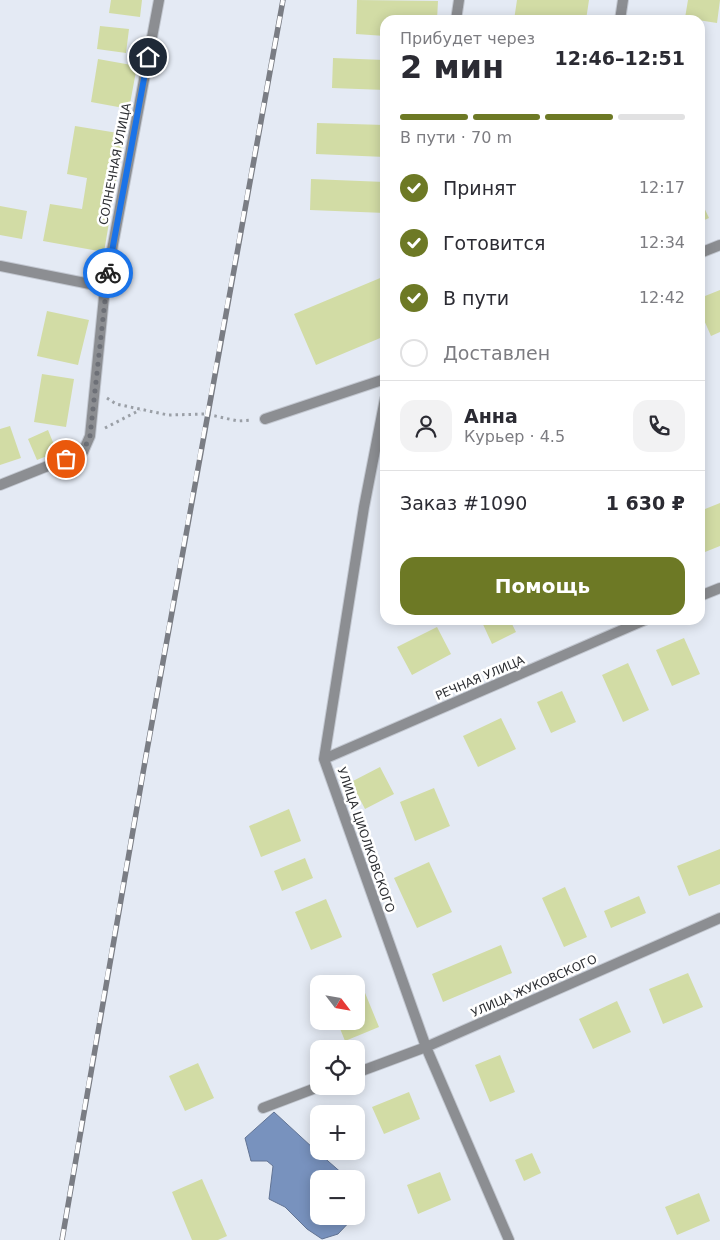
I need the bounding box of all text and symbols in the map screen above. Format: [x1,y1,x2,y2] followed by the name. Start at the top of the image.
[400,29,535,48] text: Прибудет через
[127,36,169,78] pin
[134,43,162,71] icon: home
[555,47,685,69] text: 12:46–12:51
[400,48,504,86] text: 2 мин
[96,101,134,226] street label: СОЛНЕЧНАЯ УЛИЦА
[400,128,512,147] text: В пути · 70 m
[400,174,428,202] icon: check
[443,177,517,199] text: Принят
[639,178,685,197] text: 12:17
[400,229,428,257] icon: check
[443,232,545,254] text: Готовится
[639,233,685,252] text: 12:34
[83,248,133,298] courier
[94,259,122,287] icon: bike
[400,284,428,312] icon: check
[443,287,509,309] text: В пути
[639,288,685,307] text: 12:42
[443,342,550,364] text: Доставлен
[400,400,452,452] button: person
[633,400,685,452] button: phone
[464,405,518,427] text: Анна
[464,427,565,446] text: Курьер · 4.5
[45,438,87,480] pin
[52,445,80,473] icon: bag
[400,492,527,514] text: Заказ #1090
[606,492,685,514] text: 1 630 ₽
[400,557,685,615] button: Помощь
[433,653,527,703] street label: РЕЧНАЯ УЛИЦА
[335,766,397,914] street label: УЛИЦА ЦИОЛКОВСКОГО
[469,952,599,1020] street label: УЛИЦА ЖУКОВСКОГО
[310,975,365,1030] north arrow
[310,975,365,1225] map controls
[310,1040,365,1095] button: locate
[310,1105,365,1160] button: +
[310,1170,365,1225] button: −

